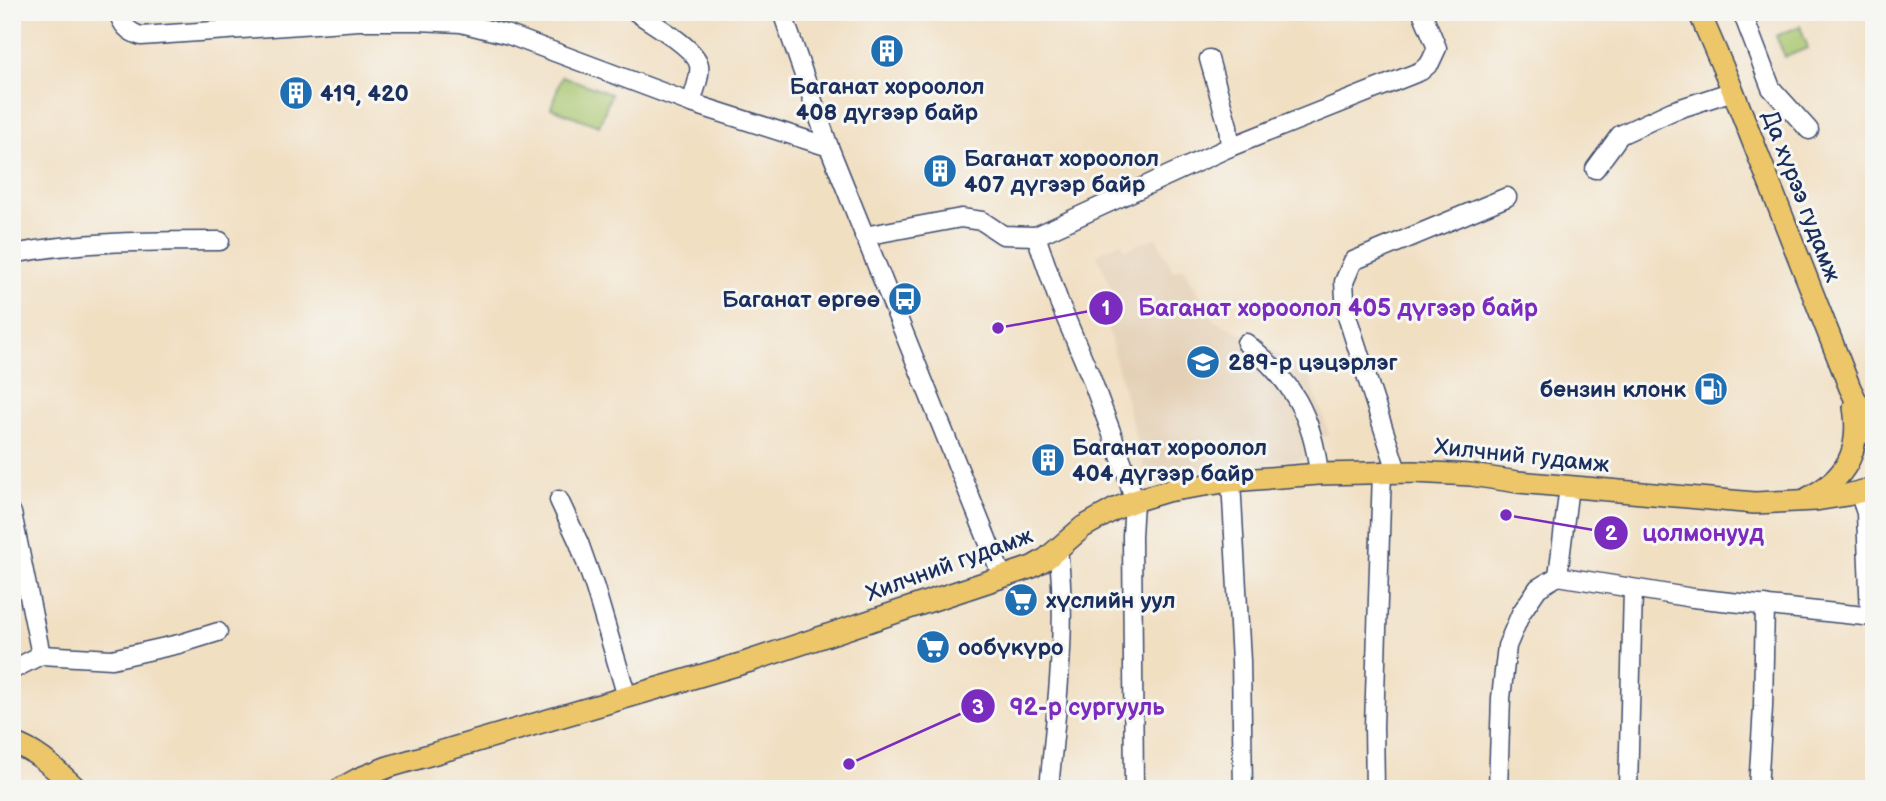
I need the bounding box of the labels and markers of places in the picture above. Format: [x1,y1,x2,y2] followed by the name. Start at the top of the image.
[868,32,906,70] building icon: Баганат хороолол 408 дүгээр байр
[789,73,985,127] place label: Баганат хороолол 408 дүгээр байр
[277,74,315,112] building icon: 419, 420
[320,80,409,108] place label: 419, 420
[964,145,1159,199] place label: Баганат хороолол 407 дүгээр байр
[921,152,959,190] building icon: Баганат хороолол 407 дүгээр байр
[886,280,924,318] bus stop icon: Баганат өргөө
[1089,285,1552,330] callout: Баганат хороолол 405 дүгээр байр
[722,286,880,314] place label: Баганат өргөө
[1184,343,1222,381] school or university icon: 289-р цэцэрлэг
[1228,349,1398,377] place label: 289-р цэцэрлэг
[1692,370,1730,408] fuel station icon: бензин клонк
[1540,376,1687,404] place label: бензин клонк
[1072,434,1267,488] place label: Баганат хороолол 404 дүгээр байр
[1029,441,1067,479] building icon: Баганат хороолол 404 дүгээр байр
[1594,510,1778,555] callout: цолмонууд
[1002,581,1040,619] supermarket icon: хүслийн уул
[1046,587,1176,615] place label: хүслийн уул
[914,628,952,666] supermarket icon: ообүкүро
[958,634,1064,662] place label: ообүкүро
[961,684,1179,729] callout: 92-р сургууль

